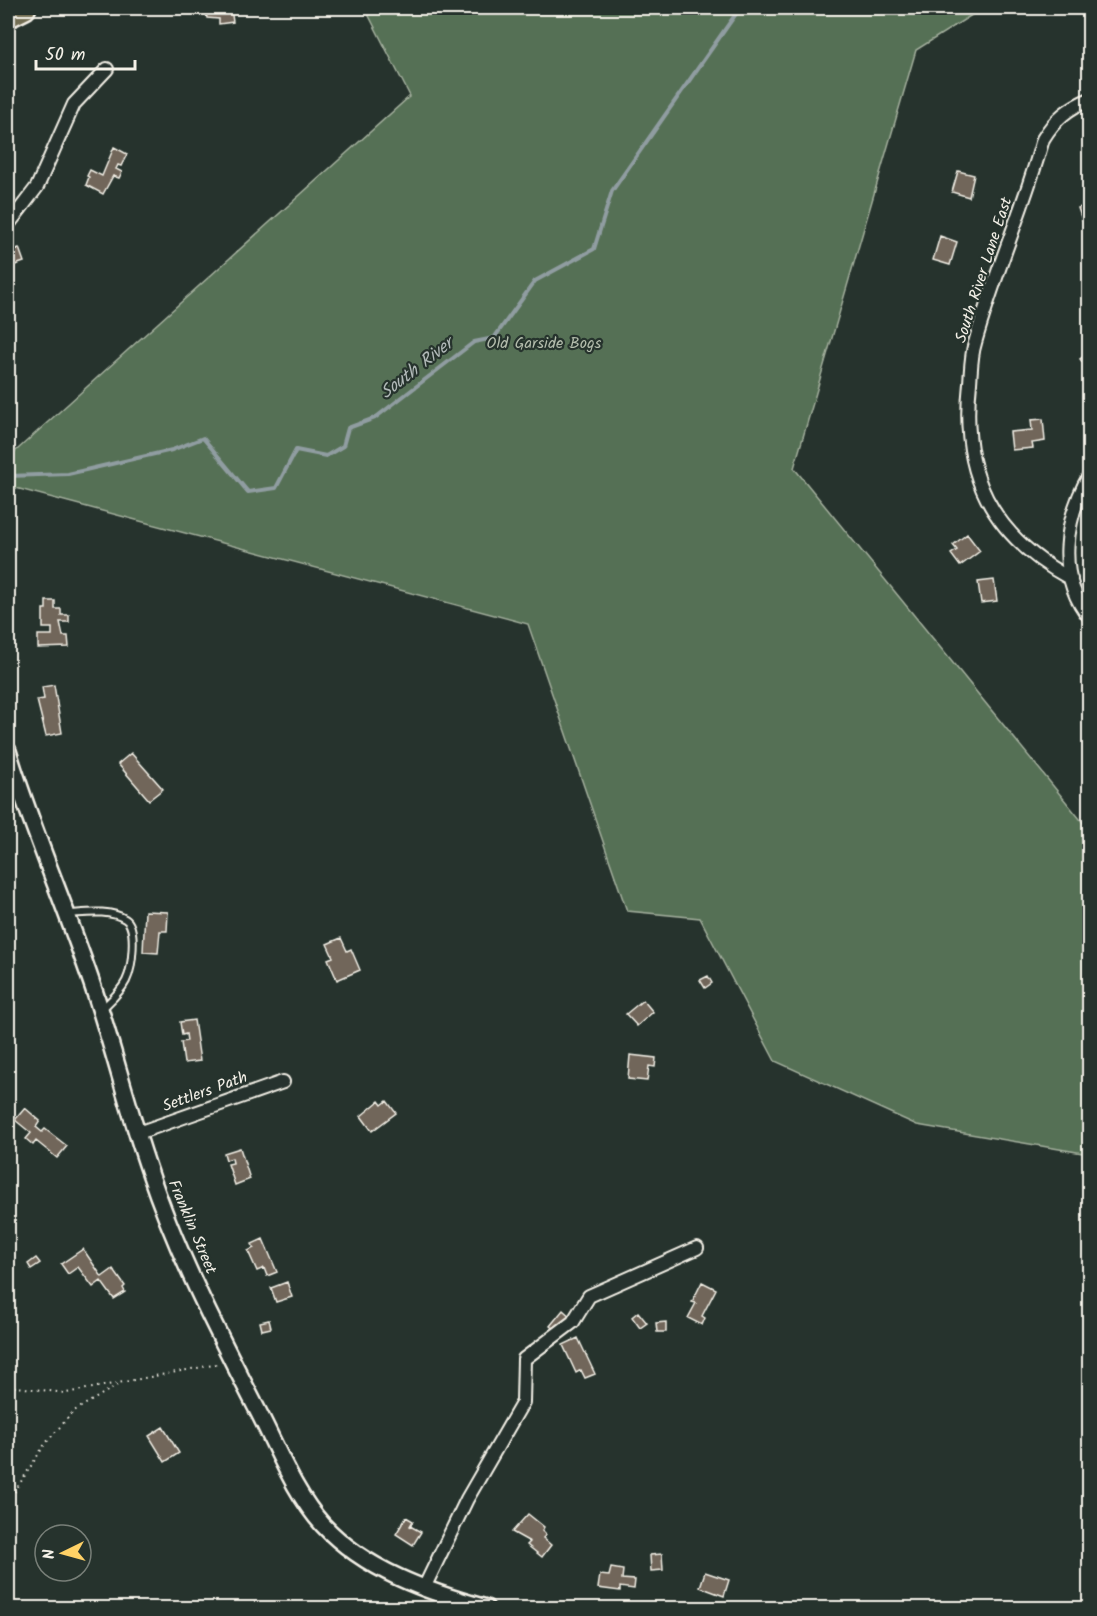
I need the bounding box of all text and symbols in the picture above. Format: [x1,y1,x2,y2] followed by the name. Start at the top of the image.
[36,33,135,71] scale bar
[45,41,85,70] text: 50 m
[949,193,1020,346] street label: South River Lane East
[374,328,463,407] water label: South River
[487,331,602,356] park label: Old Garside Bogs
[159,1065,251,1119] street label: Settlers Path
[161,1176,223,1279] street label: Franklin Street
[33,1523,93,1583] north arrow
[37,1548,62,1560] text: N

